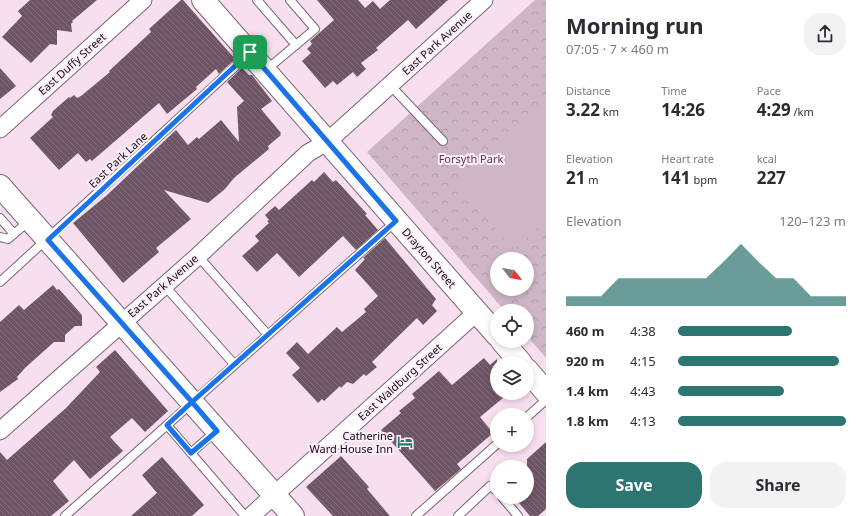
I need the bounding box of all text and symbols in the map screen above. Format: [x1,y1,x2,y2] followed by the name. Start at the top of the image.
[399,7,475,78] street label: East Park Avenue
[566,10,704,40] text: Morning run
[804,13,846,55] button: share
[35,29,109,98] street label: East Duffy Street
[233,35,267,69] pin
[566,40,669,58] text: 07:05 · 7 × 460 m
[239,41,261,63] icon: arrive
[566,83,611,98] text: Distance
[661,83,687,98] text: Time
[757,83,781,98] text: Pace
[566,98,600,121] text: 3.22
[661,98,705,121] text: 14:26
[757,98,791,121] text: 4:29
[600,104,619,119] text: km
[791,104,814,119] text: /km
[85,128,150,191] street label: East Park Lane
[439,151,503,166] park label: Forsyth Park
[566,151,613,166] text: Elevation
[661,151,714,166] text: Heart rate
[757,151,777,166] text: kcal
[566,166,585,189] text: 21
[661,166,691,189] text: 141
[757,166,786,189] text: 227
[585,172,599,187] text: m
[691,172,717,187] text: bpm
[566,212,622,230] text: Elevation
[779,212,846,230] text: 120–123 m
[399,224,460,291] street label: Drayton Street
[124,251,201,321] street label: East Park Avenue
[490,252,534,296] north arrow
[490,252,534,504] map controls
[490,304,534,348] button: locate
[566,322,604,340] text: 460 m
[630,322,656,340] text: 4:38
[354,340,445,424] street label: East Waldburg Street
[566,352,604,370] text: 920 m
[630,352,656,370] text: 4:15
[490,356,534,400] button: layers
[566,382,609,400] text: 1.4 km
[630,382,656,400] text: 4:43
[490,408,534,452] button: +
[566,412,609,430] text: 1.8 km
[630,412,656,430] text: 4:13
[310,428,393,456] place label: Catherine Ward House Inn
[396,433,414,451] hotel icon: Catherine Ward House Inn
[490,460,534,504] button: −
[566,462,702,508] button: Save
[710,462,846,508] button: Share

